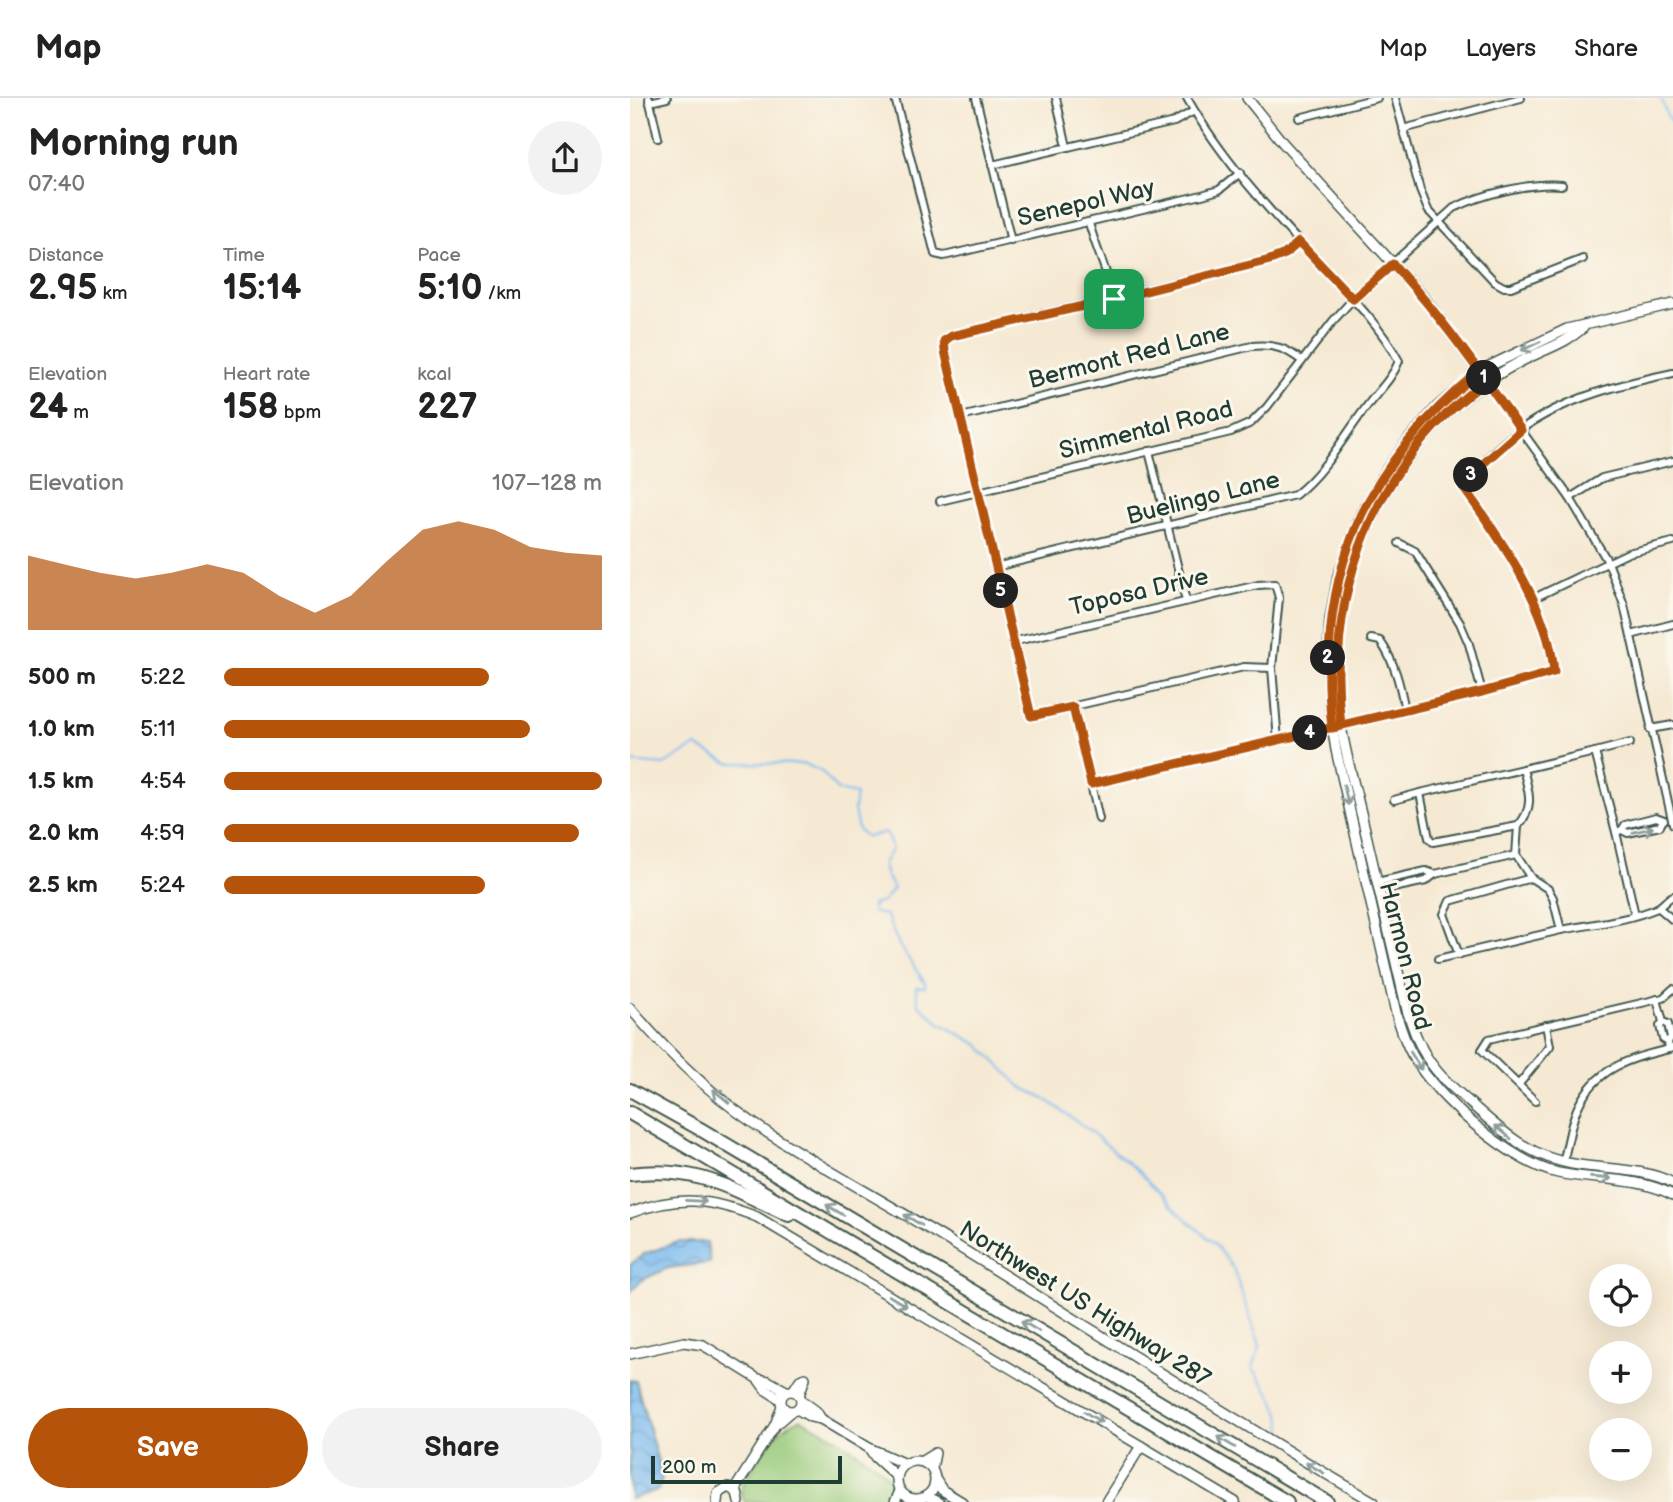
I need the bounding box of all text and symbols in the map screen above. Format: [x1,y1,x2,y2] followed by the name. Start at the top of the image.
[35,28,101,68] text: Map
[1379,34,1427,63] text: Map
[1465,34,1536,63] text: Layers
[1574,34,1638,63] text: Share
[28,121,239,166] text: Morning run
[528,121,602,195] button: share
[28,170,85,198] text: 07:40
[1015,173,1158,233] street label: Senepol Way
[28,244,104,267] text: Distance
[223,244,265,267] text: Time
[417,244,461,267] text: Pace
[28,267,97,310] text: 2.95
[223,267,301,310] text: 15:14
[417,267,482,310] text: 5:10
[1084,269,1144,329] pin
[1095,280,1133,318] icon: arrive
[97,282,128,305] text: km
[482,282,521,305] text: /km
[1025,317,1233,395] street label: Bermont Red Lane
[1520,340,1542,353] one-way arrow
[1466,360,1502,396] pin: 1
[28,363,107,386] text: Elevation
[223,363,310,386] text: Heart rate
[417,363,451,386] text: kcal
[1480,366,1488,389] text: 1
[28,386,68,429] text: 24
[223,386,279,429] text: 158
[417,386,478,429] text: 227
[1056,394,1236,466] street label: Simmental Road
[68,401,89,424] text: m
[279,401,321,424] text: bpm
[1454,458,1488,492] pin: 3
[1465,463,1476,486] text: 3
[1123,465,1283,531] street label: Buelingo Lane
[28,469,124,497] text: Elevation
[492,469,602,497] text: 107–128 m
[1067,562,1211,622] street label: Toposa Drive
[984,574,1018,608] pin: 5
[995,579,1006,602] text: 5
[1310,640,1346,676] pin: 2
[1322,646,1333,669] text: 2
[28,663,96,691] text: 500 m
[140,663,185,691] text: 5:22
[28,715,95,743] text: 1.0 km
[140,715,176,743] text: 5:11
[1292,716,1328,750] pin: 4
[1304,721,1315,744] text: 4
[28,767,94,795] text: 1.5 km
[140,767,186,795] text: 4:54
[1341,783,1354,805] one-way arrow
[28,819,99,847] text: 2.0 km
[140,819,185,847] text: 4:59
[1632,822,1654,835] one-way arrow
[28,871,98,899] text: 2.5 km
[140,871,185,899] text: 5:24
[1373,879,1437,1033] street label: Harmon Road
[1409,1051,1424,1070] one-way arrow
[713,1089,731,1104] one-way arrow
[1494,1124,1512,1140] one-way arrow
[1590,1172,1612,1185] one-way arrow
[684,1195,707,1208] one-way arrow
[825,1202,845,1216] one-way arrow
[904,1213,924,1227] one-way arrow
[954,1215,1216,1393] street label: Northwest US Highway 287
[1589,1264,1652,1481] map controls
[1589,1264,1652,1327] button: locate
[887,1294,907,1308] one-way arrow
[1021,1319,1041,1333] one-way arrow
[1589,1341,1652,1404] button: +
[28,1408,308,1488] button: Save
[322,1408,602,1488] button: Share
[1083,1410,1103,1424] one-way arrow
[1589,1418,1652,1481] button: −
[1216,1435,1236,1449] one-way arrow
[651,1453,842,1485] scale bar
[662,1456,716,1479] text: 200 m
[1306,1461,1326,1475] one-way arrow

